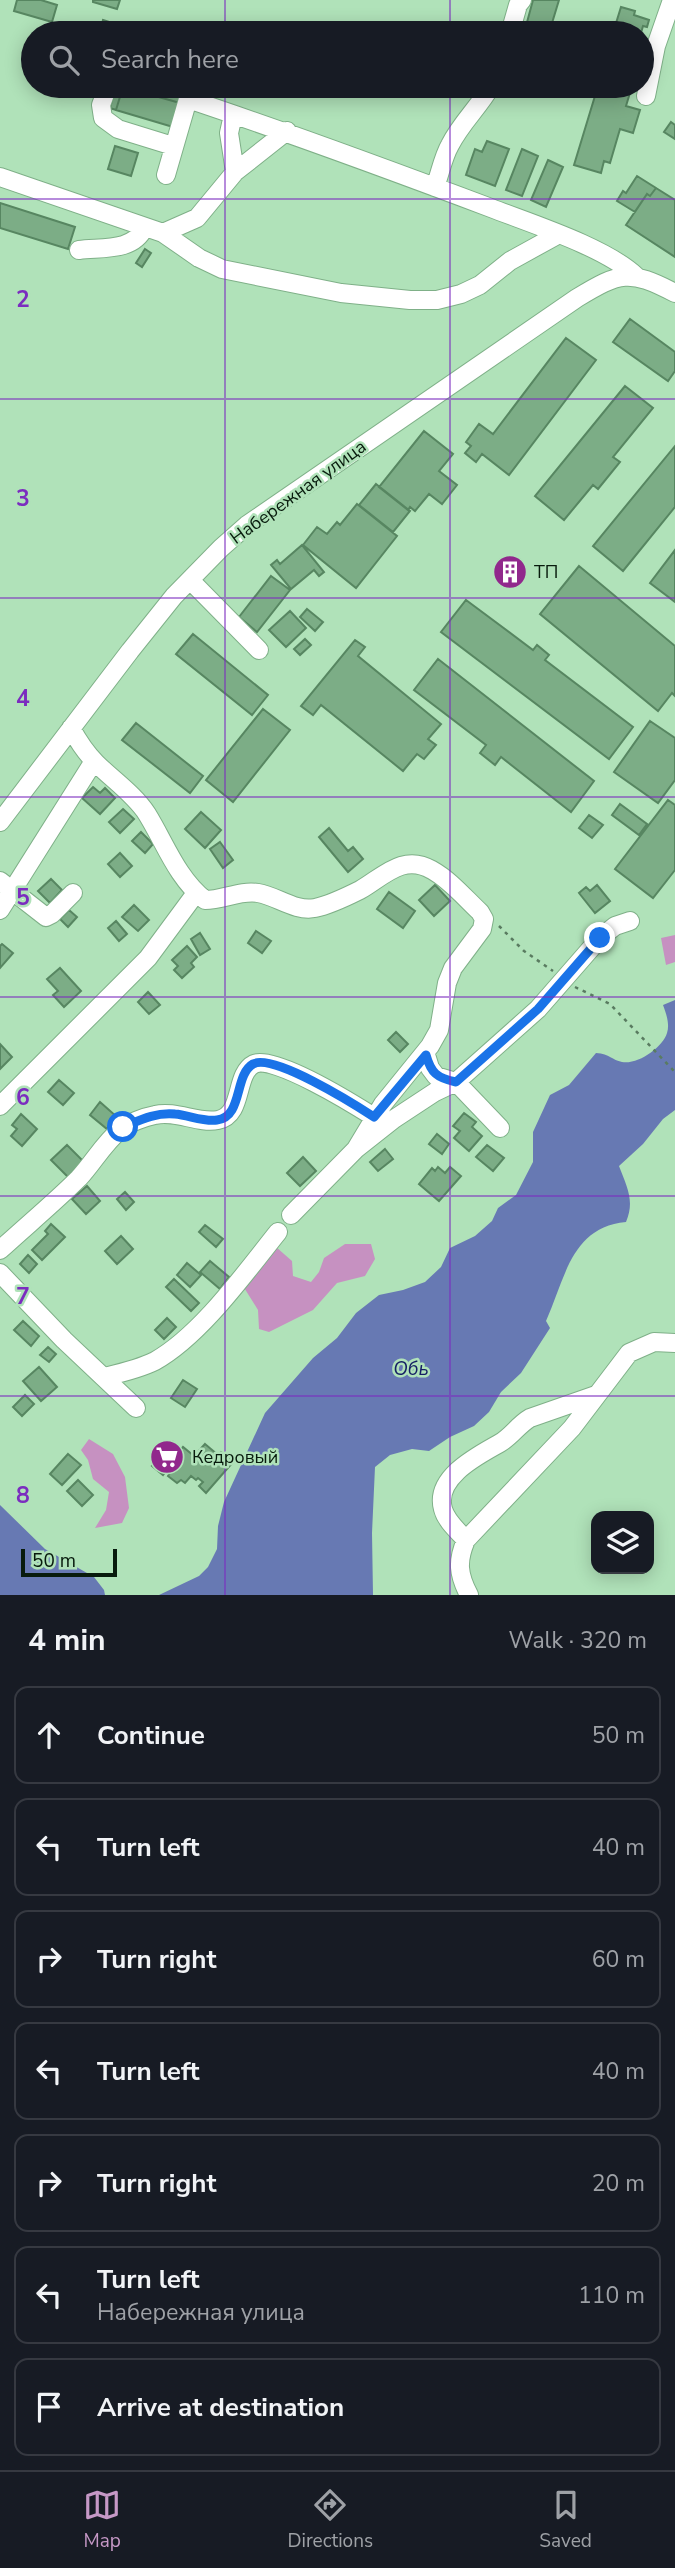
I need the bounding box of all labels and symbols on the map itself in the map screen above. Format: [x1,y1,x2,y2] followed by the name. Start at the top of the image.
[16,284,30,315] text: 2
[225,434,371,550] street label: Набережная улица
[16,483,30,514] text: 3
[491,553,529,591] building icon: ТП
[534,560,558,584] place label: ТП
[16,683,30,714] text: 4
[16,882,30,913] text: 5
[584,922,615,953] route end
[16,1082,30,1113] text: 6
[107,1111,138,1142] route start
[16,1281,30,1312] text: 7
[393,1356,429,1382] water label: Обь
[148,1438,186,1476] supermarket icon: Кедровый
[192,1445,278,1469] place label: Кедровый
[16,1480,30,1511] text: 8
[21,1546,117,1578] scale bar

